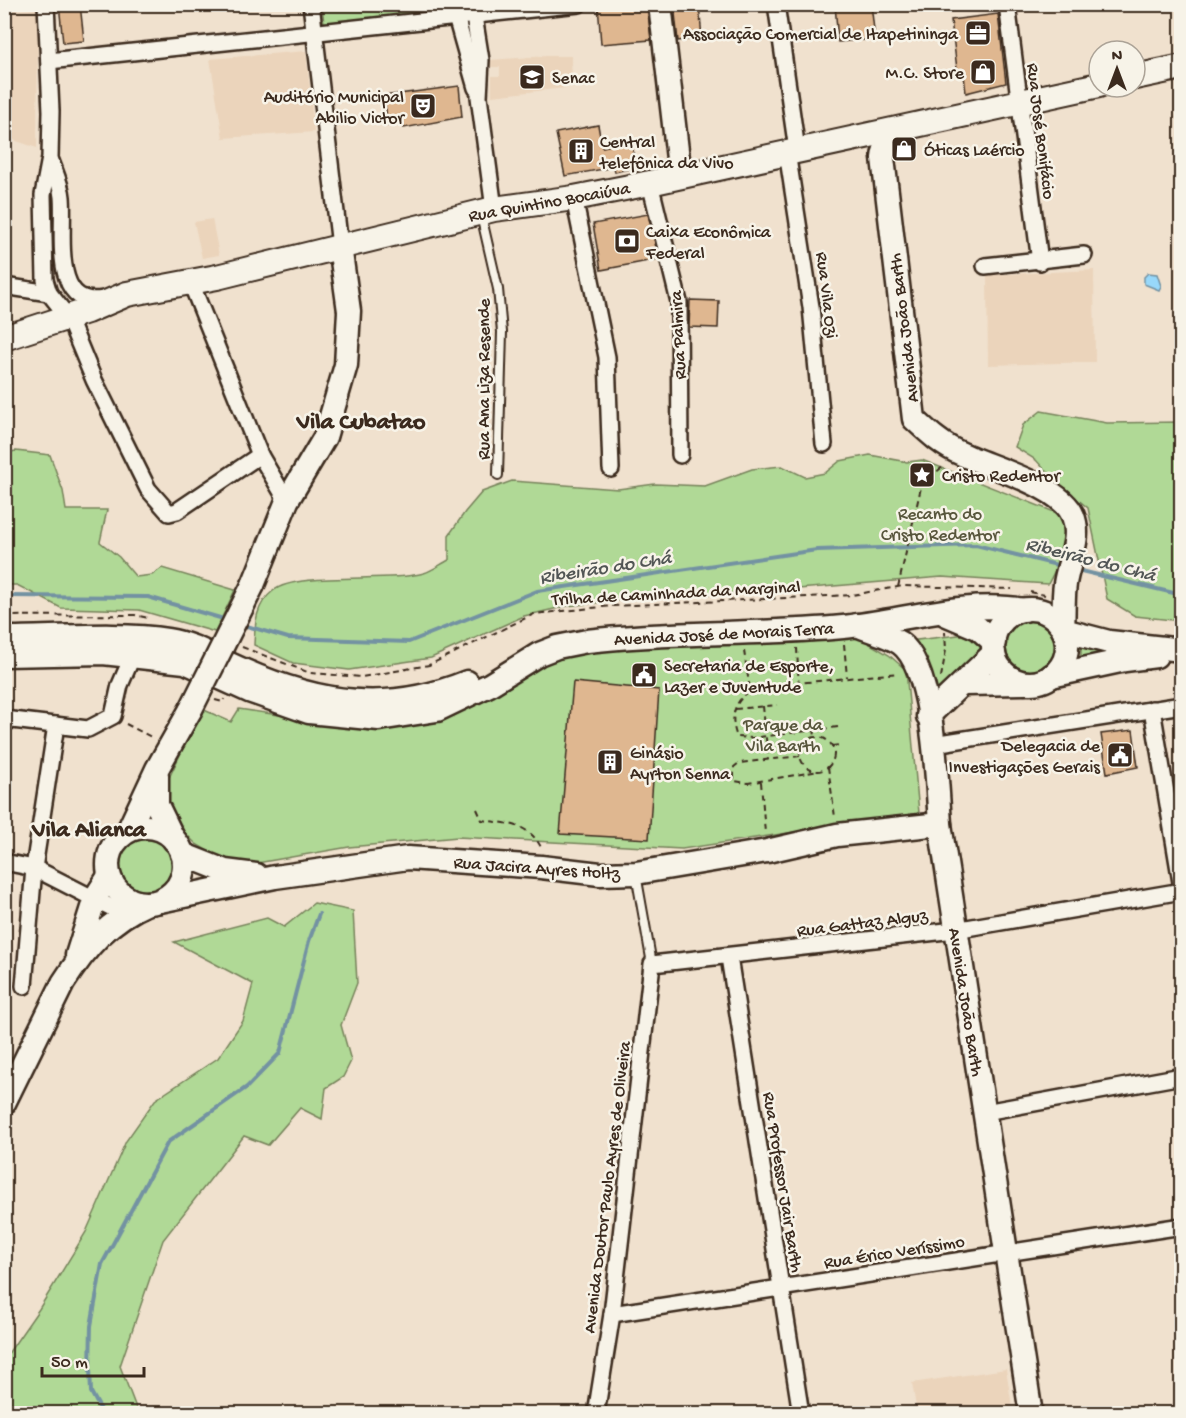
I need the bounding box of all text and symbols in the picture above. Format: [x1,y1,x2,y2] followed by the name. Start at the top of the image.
[963,18,993,48] office icon: Associação Comercial de Itapetininga
[683,25,959,46] place label: Associação Comercial de Itapetininga
[1087,39,1147,99] north arrow
[1112,48,1123,67] text: N
[968,57,998,87] shop icon: M.C. Store
[517,62,547,92] school or university icon: Senac
[1021,62,1058,201] street label: Rua José Bonifácio
[885,64,965,85] place label: M.C. Store
[552,69,595,90] place label: Senac
[264,88,406,130] place label: Auditório Municipal Abilio Victor
[408,91,438,121] theatre icon: Auditório Municipal Abilio Victor
[599,133,734,175] place label: Central telefônica da Vivo
[889,134,919,164] shop icon: Óticas Laércio
[566,136,596,166] building icon: Central telefônica da Vivo
[924,141,1025,162] place label: Óticas Laércio
[467,179,633,228] street label: Rua Quintino Bocaiúva
[645,223,772,265] place label: Caixa Econômica Federal
[612,226,642,256] bank icon: Caixa Econômica Federal
[810,251,841,340] street label: Rua Vila Ozi
[886,252,925,404] street label: Avenida João Barth
[667,289,692,380] street label: Rua Palmira
[475,298,496,460] street label: Rua Ana Liza Resende
[296,409,426,438] district label: Vila Cubatao
[907,460,937,490] place icon: Cristo Redentor
[942,467,1061,488] place label: Cristo Redentor
[881,505,1001,547] park label: Recanto do Cristo Redentor
[1023,534,1159,589] water label: Ribeirão do Chá
[538,547,675,591] water label: Ribeirão do Chá
[550,577,801,612] street label: Trilha de Caminhada da Marginal
[614,619,836,652] street label: Avenida José de Morais Terra
[664,657,834,699] place label: Secretaria de Esporte, Lazer e Juventude
[629,660,659,690] public building icon: Secretaria de Esporte, Lazer e Juventude
[742,716,824,758] park label: Parque da Vila Barth
[949,737,1101,779] place label: Delegacia de Investigações Gerais
[1105,740,1135,770] public building icon: Delegacia de Investigações Gerais
[630,744,731,786] place label: Ginásio Ayrton Senna
[595,747,625,777] building icon: Ginásio Ayrton Senna
[31,817,148,846] district label: Vila Alianca
[453,853,622,886] street label: Rua Jacira Ayres Holtz
[796,906,930,943] street label: Rua Gattaz Alguz
[942,927,987,1079] street label: Avenida João Barth
[580,1039,637,1335] street label: Avenida Doutor Paulo Ayres de Oliveira
[757,1091,806,1274] street label: Rua Professor Jair Barth
[823,1232,966,1275] street label: Rua Érico Veríssimo
[42,1340,144,1378] scale bar
[51,1353,88,1374] text: 50 m

